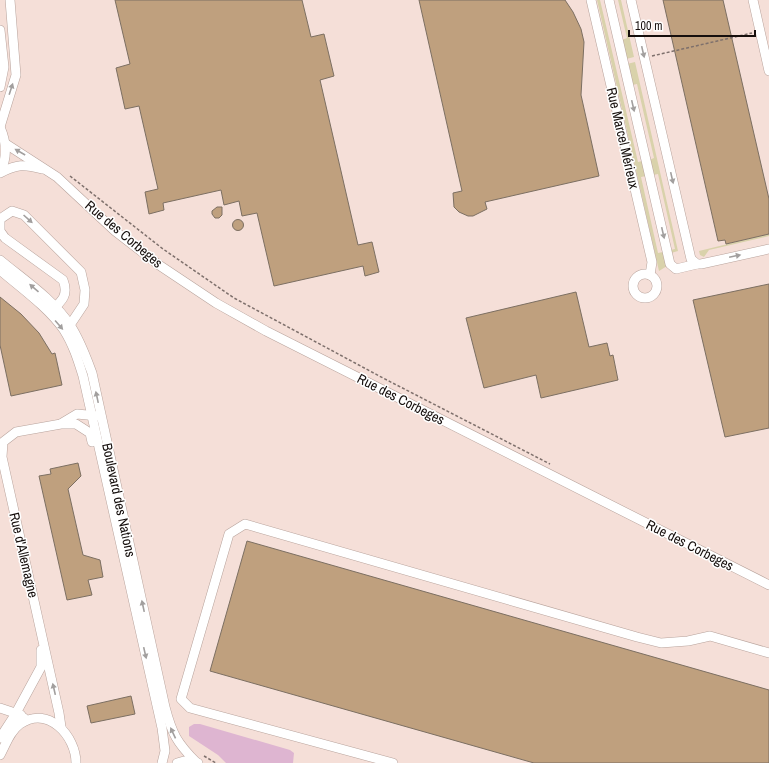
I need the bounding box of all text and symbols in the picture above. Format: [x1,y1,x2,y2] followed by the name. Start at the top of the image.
[629,12,755,38] scale bar
[635,18,662,34] text: 100 m
[640,45,646,58] one-way arrow
[8,83,14,95] one-way arrow
[603,86,643,191] street label: Rue Marcel Mérieux
[631,100,637,112] one-way arrow
[14,149,26,156] one-way arrow
[669,172,675,185] one-way arrow
[82,196,167,272] street label: Rue des Corbeges
[22,214,33,223] one-way arrow
[660,227,666,239] one-way arrow
[729,253,742,259] one-way arrow
[29,284,38,293] one-way arrow
[55,320,64,331] one-way arrow
[354,369,448,429] street label: Rue des Corbeges
[93,391,99,404] one-way arrow
[98,441,140,559] street label: Boulevard des Nations
[5,511,43,599] street label: Rue d'Allemagne
[643,515,737,575] street label: Rue des Corbeges
[139,600,145,613] one-way arrow
[142,647,148,659] one-way arrow
[50,683,56,695] one-way arrow
[170,727,176,738] one-way arrow

